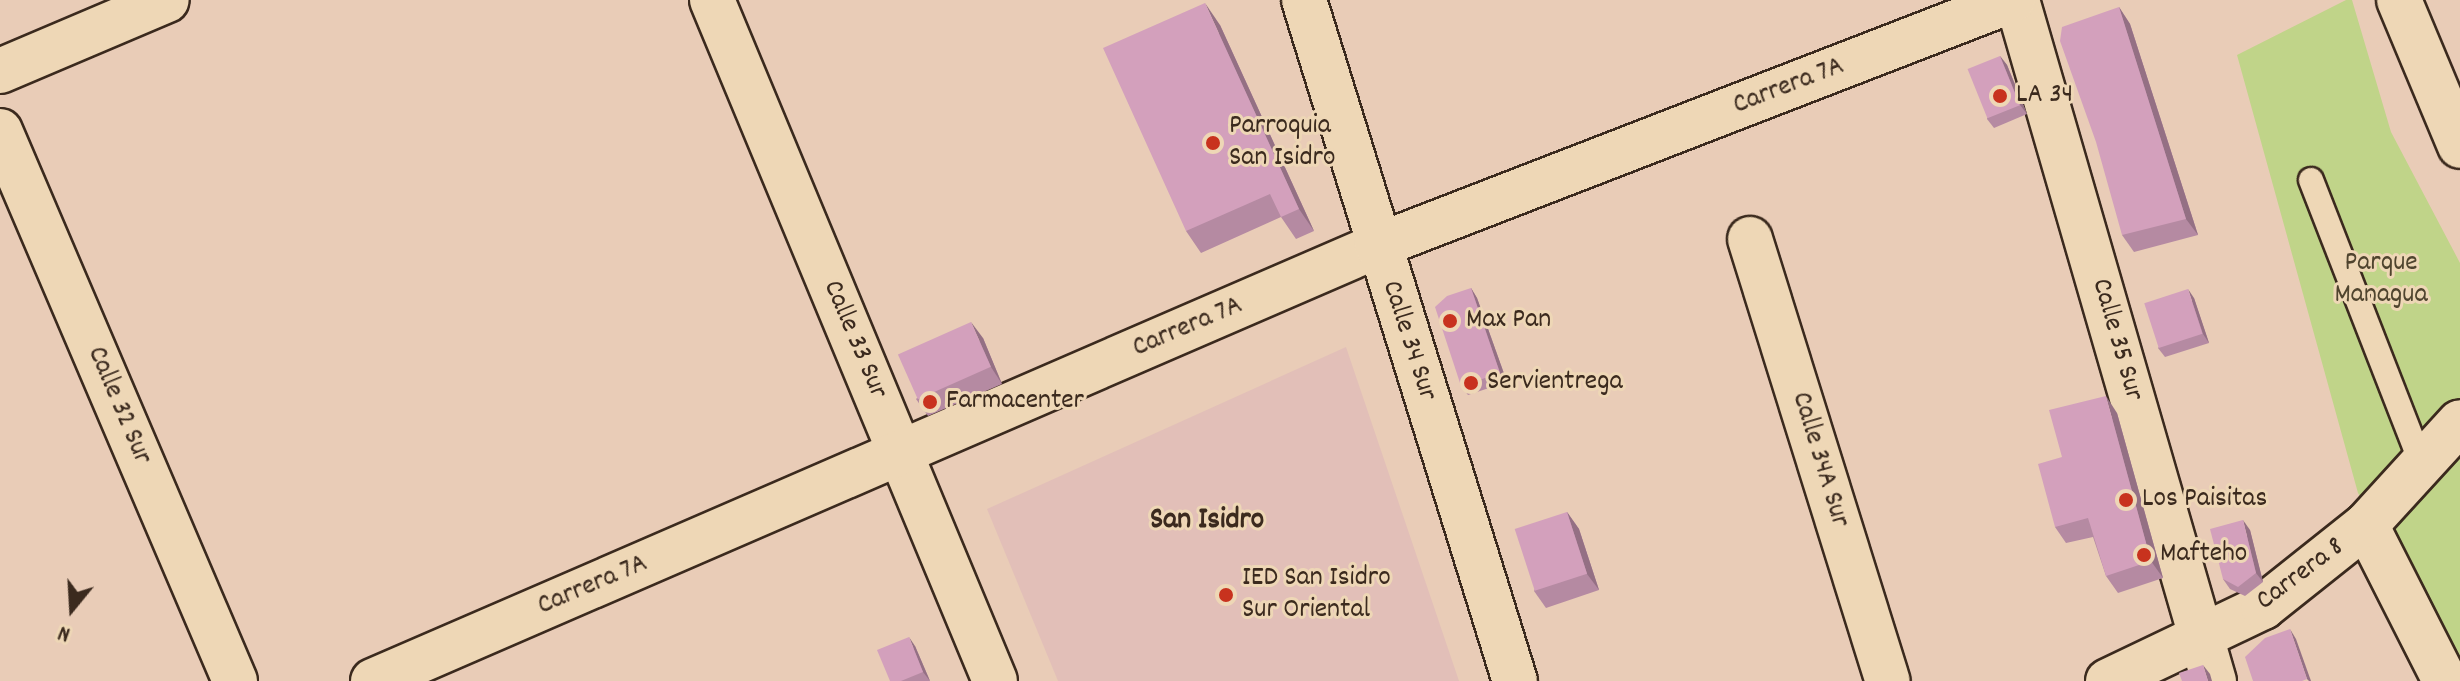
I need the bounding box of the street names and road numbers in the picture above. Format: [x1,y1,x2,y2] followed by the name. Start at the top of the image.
[1729,51,1849,123] street label: Carrera 7A
[2083,275,2149,405] street label: Calle 35 Sur
[814,276,894,404] street label: Calle 33 Sur
[1373,277,1443,405] street label: Calle 34 Sur
[1128,290,1248,366] street label: Carrera 7A
[78,342,158,470] street label: Calle 32 Sur
[1783,388,1855,532] street label: Calle 34A Sur
[2250,531,2352,619] street label: Carrera 8
[533,548,653,624] street label: Carrera 7A

